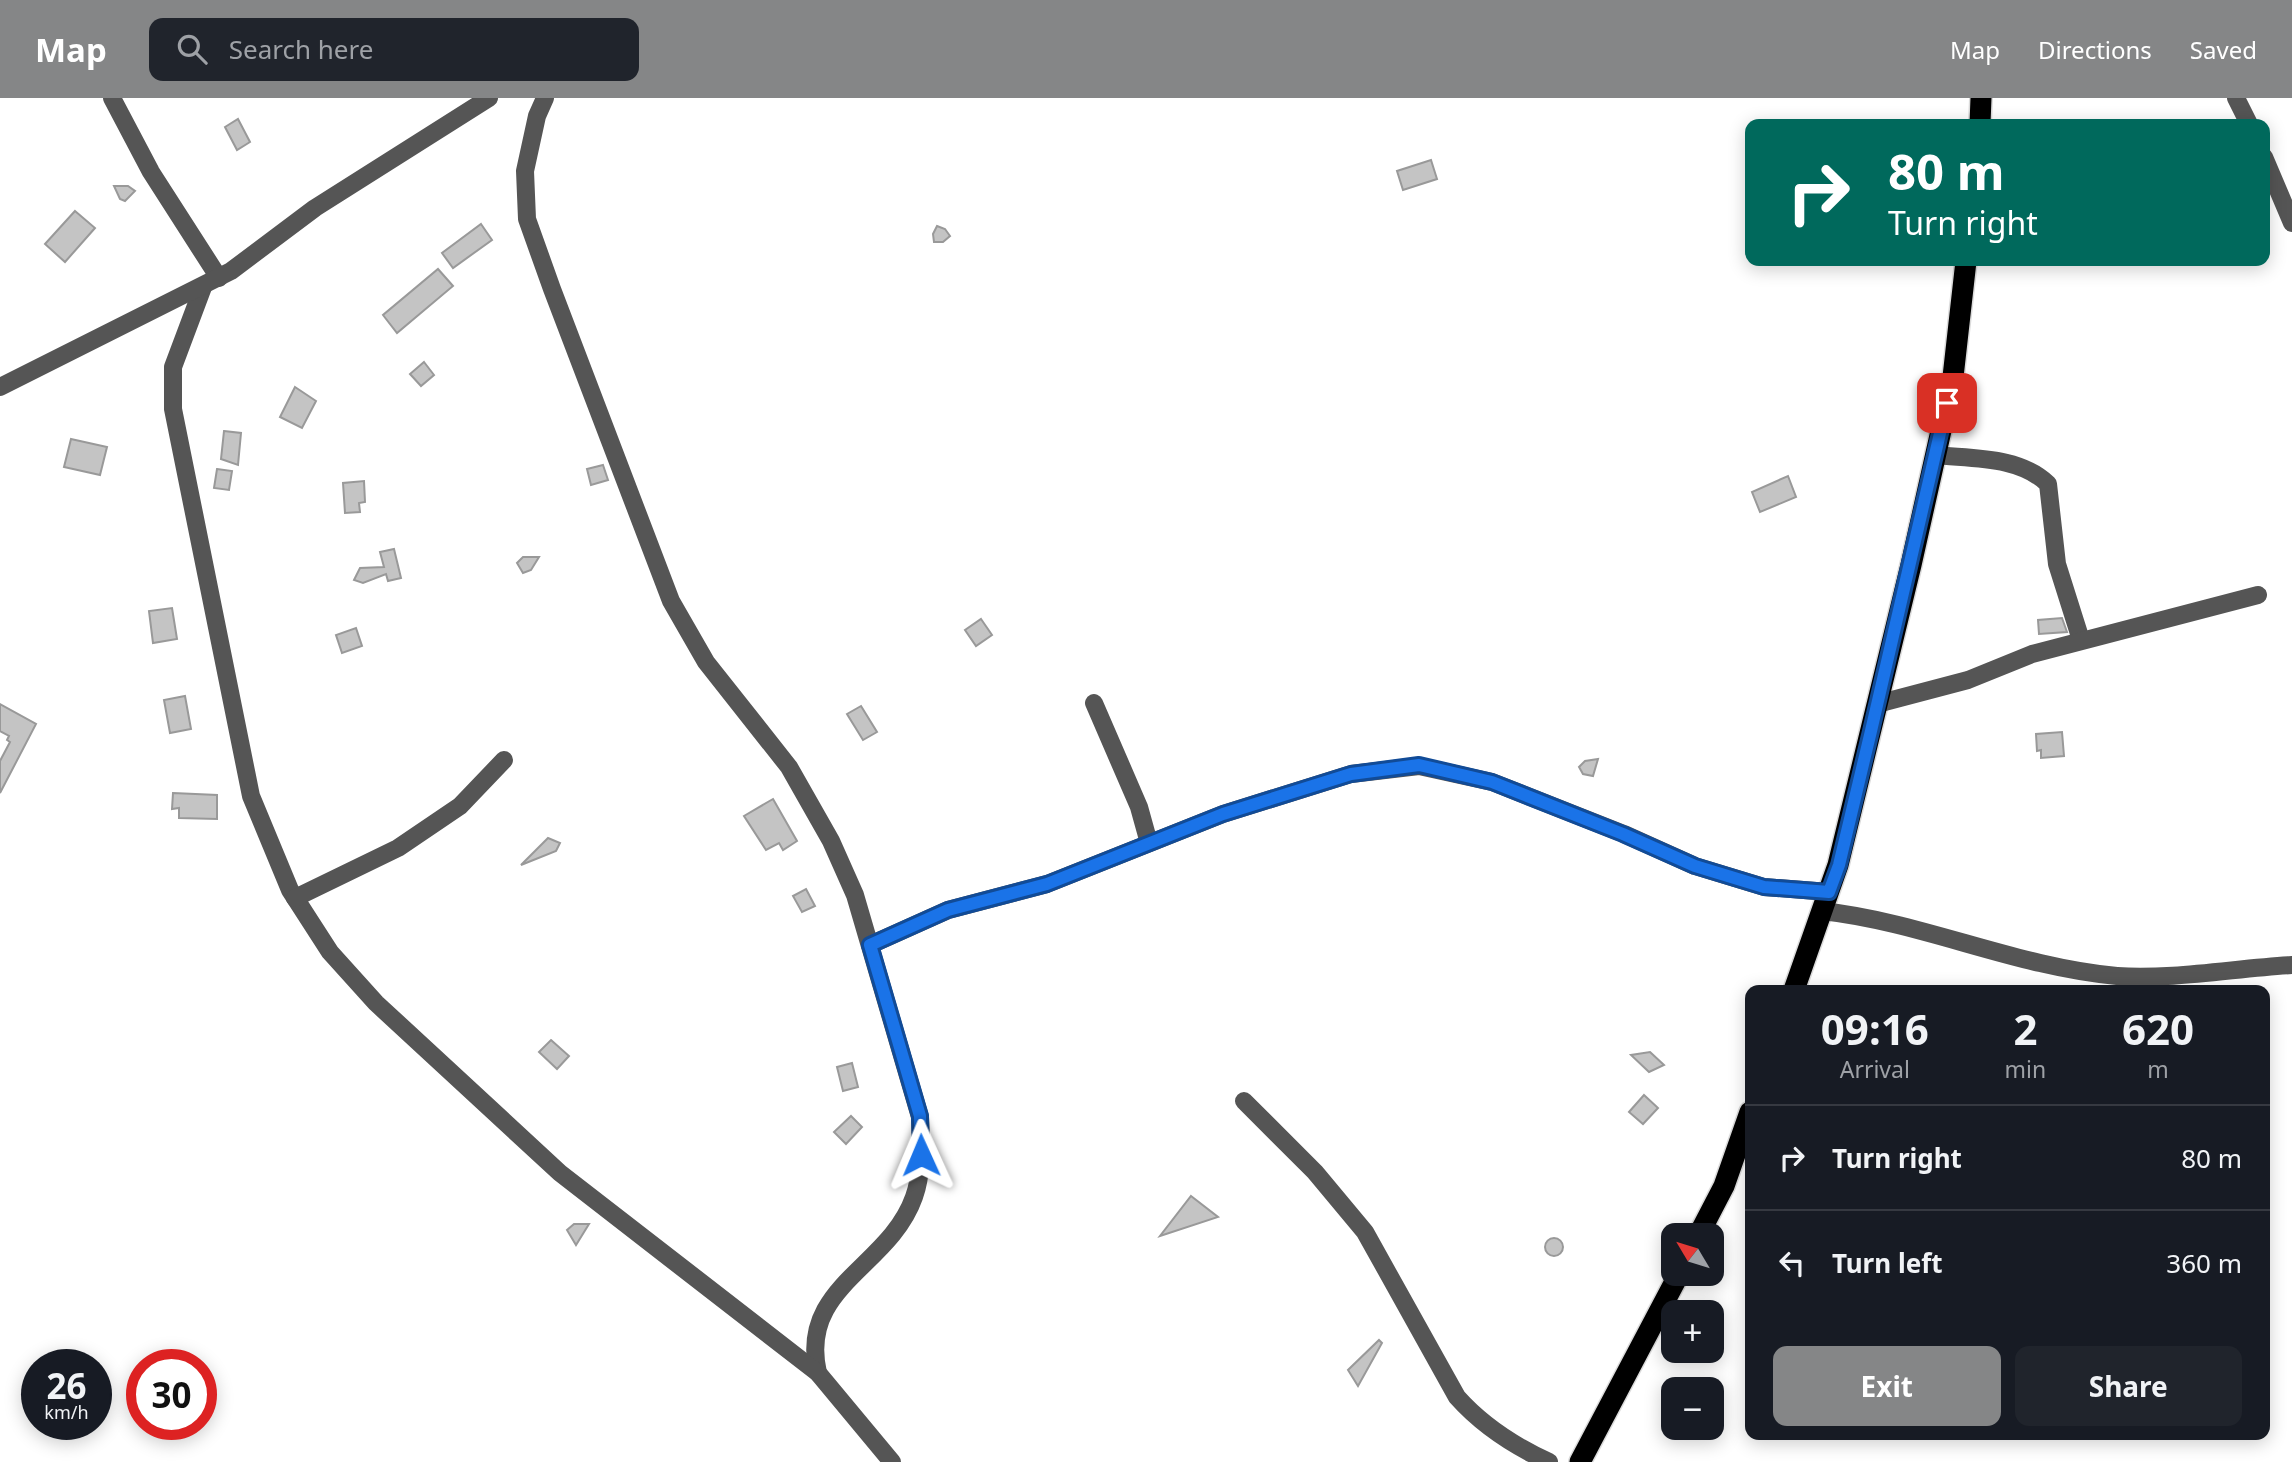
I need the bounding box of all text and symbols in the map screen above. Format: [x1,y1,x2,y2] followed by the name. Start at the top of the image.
[149,18,639,81] search box
[35,27,107,72] text: Map
[173,30,211,68] icon: search
[229,31,373,67] text: Search here
[1950,33,2000,66] text: Map
[2038,33,2152,66] text: Directions
[2190,33,2257,66] text: Saved
[1888,138,2005,204] text: 80 m
[1773,147,1864,238] icon: right
[1888,201,2038,244] text: Turn right
[1917,373,1977,433] pin
[1928,384,1966,422] icon: arrive
[1821,1000,1929,1057] text: 09:16
[2013,1000,2037,1057] text: 2
[2122,1000,2194,1057] text: 620
[1840,1053,1910,1085] text: Arrival
[2005,1053,2046,1085] text: min
[2147,1053,2169,1085] text: m
[884,1118,958,1192] position arrow
[1773,1139,1811,1177] icon: right
[1832,1140,1962,1176] text: Turn right
[2181,1140,2242,1176] text: 80 m
[1661,1223,1724,1286] north arrow
[1661,1223,1724,1440] map controls
[1773,1244,1811,1282] icon: left
[1832,1245,1943,1281] text: Turn left
[2166,1245,2242,1281] text: 360 m
[1661,1300,1724,1363] button: +
[1773,1346,2001,1426] button: Exit
[2015,1346,2242,1426] button: Share
[126,1349,217,1440] speed limit sign: 30
[46,1362,87,1409] text: 26
[1661,1377,1724,1440] button: −
[44,1400,89,1424] text: km/h

